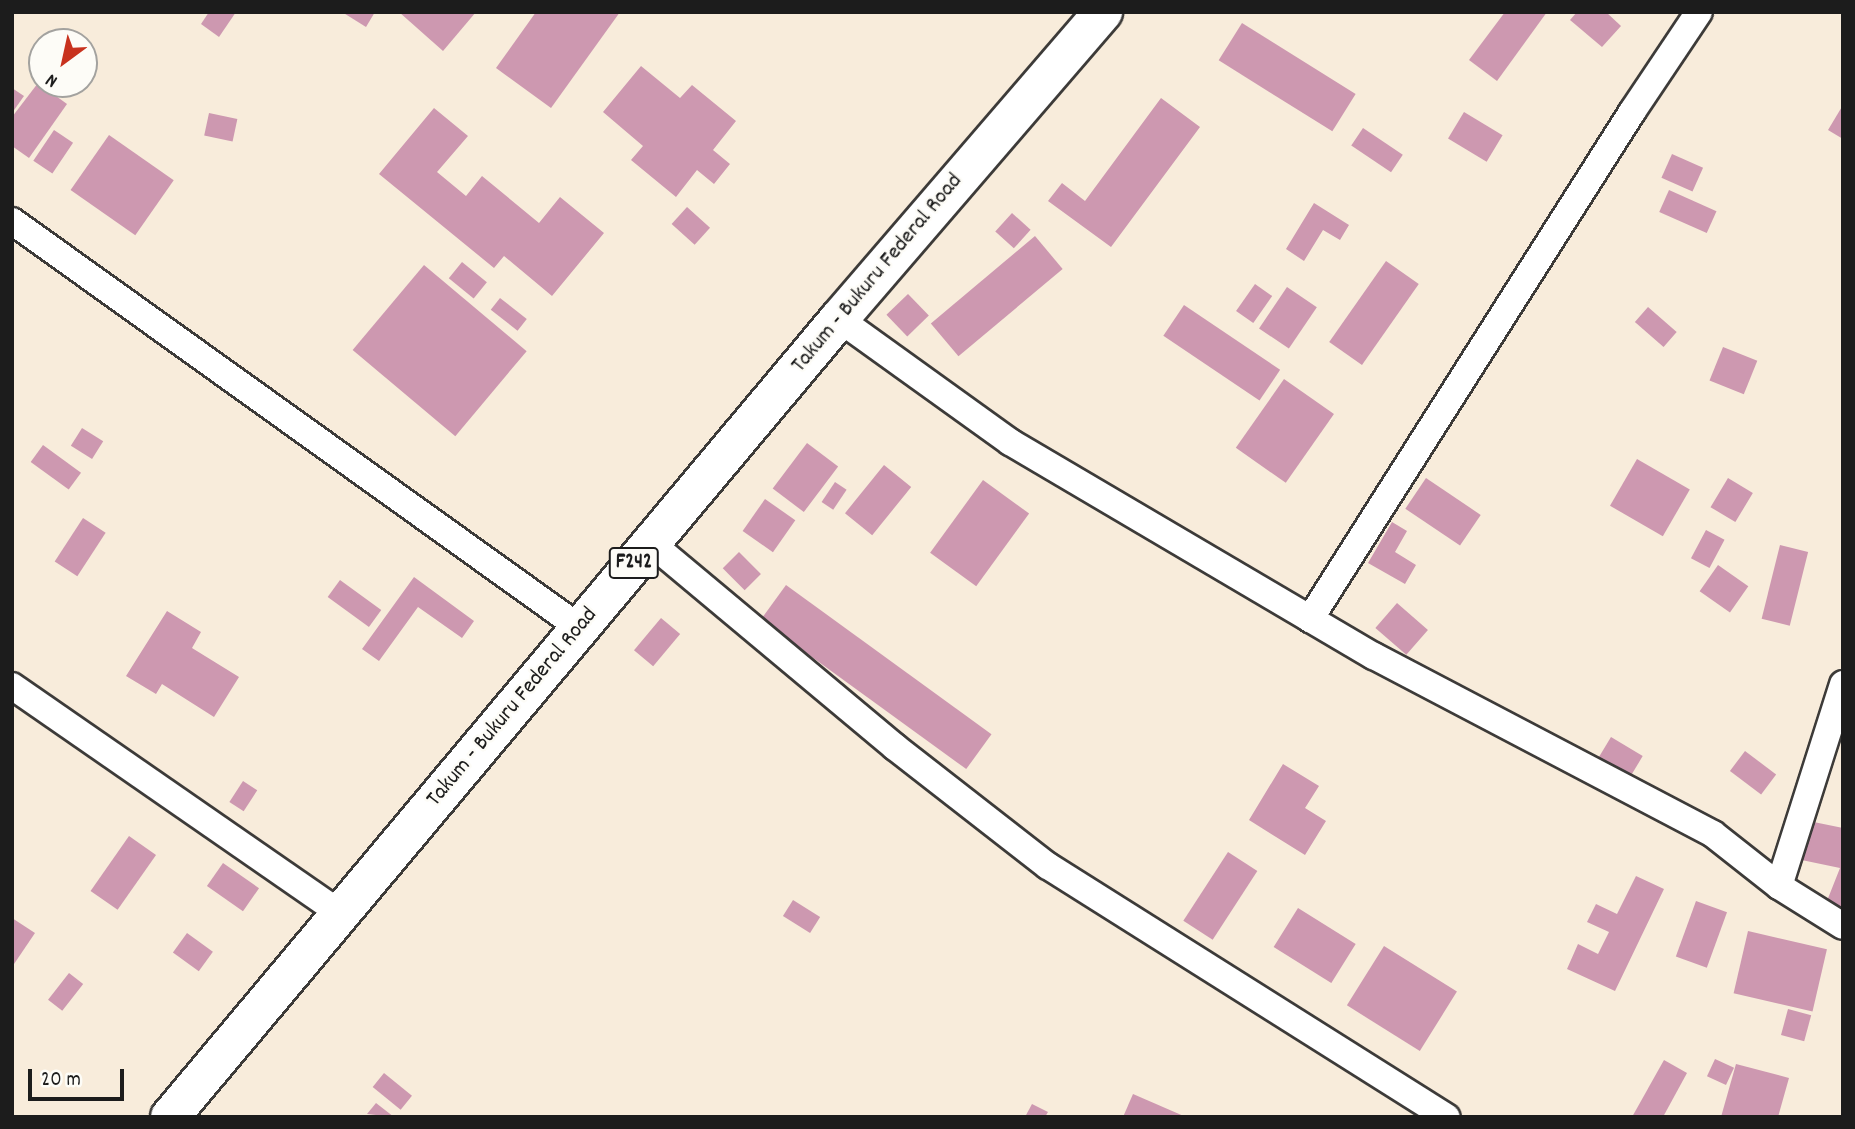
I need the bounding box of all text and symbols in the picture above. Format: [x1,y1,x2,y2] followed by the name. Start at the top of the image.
[28,28,98,98] north arrow
[41,65,64,93] text: N
[787,169,969,379] street label: Takum - Bukuru Federal Road
[608,546,660,580] road number: F242
[422,603,604,813] street label: Takum - Bukuru Federal Road
[32,1056,128,1100] scale bar
[41,1066,81,1096] text: 20 m

